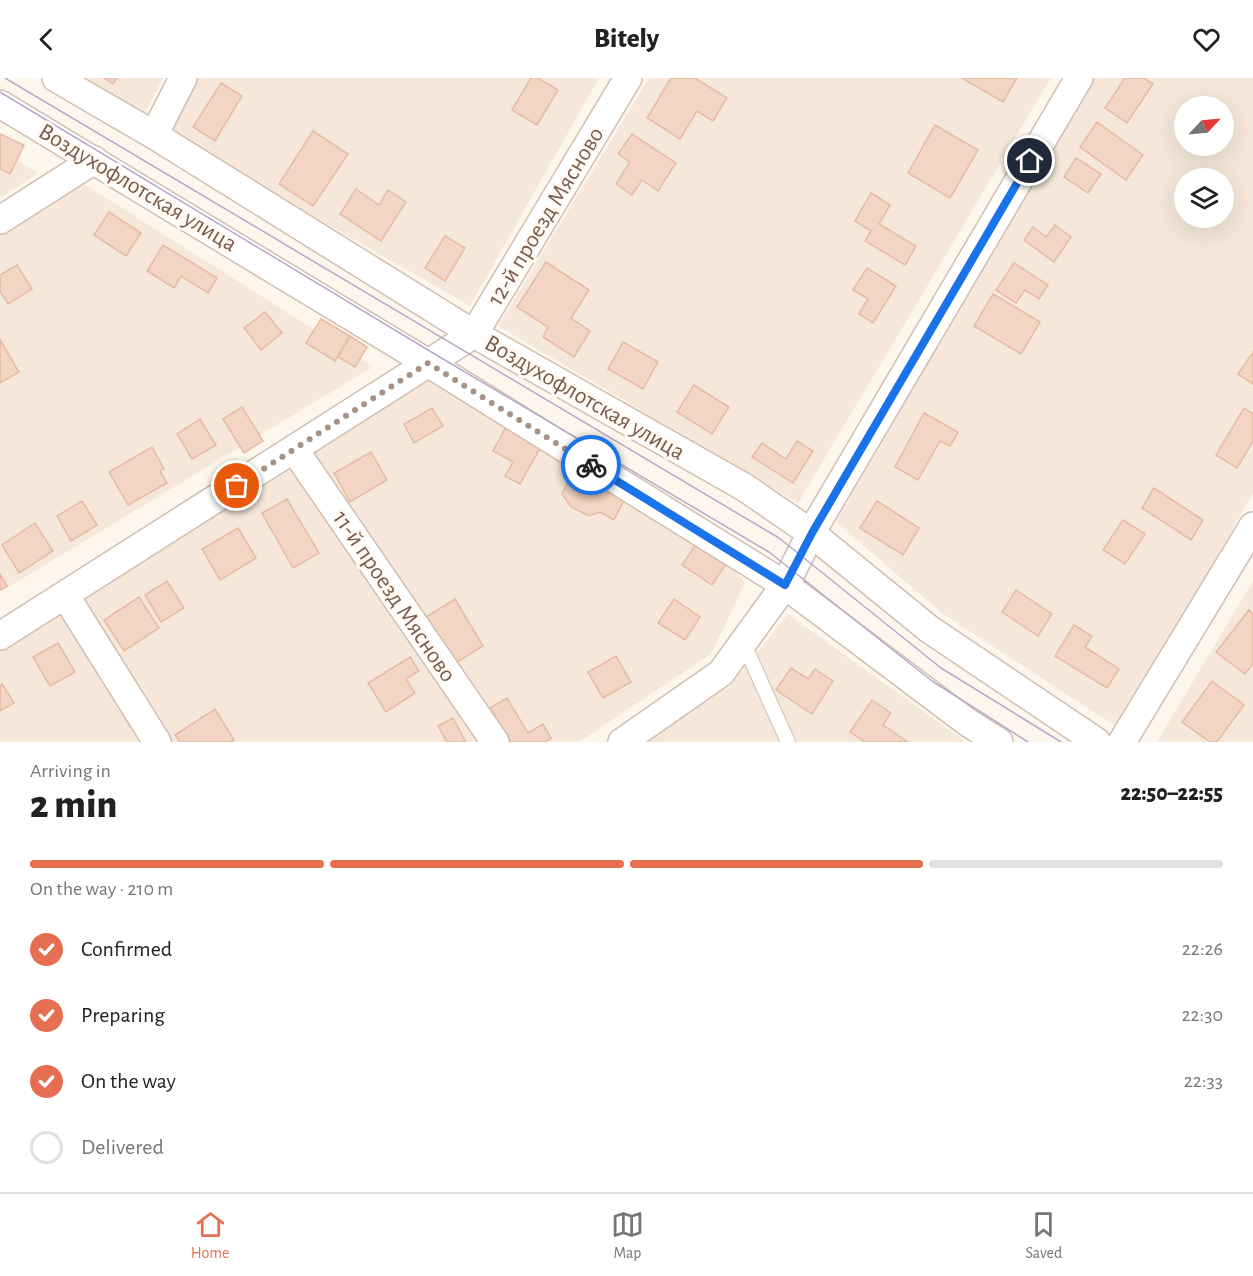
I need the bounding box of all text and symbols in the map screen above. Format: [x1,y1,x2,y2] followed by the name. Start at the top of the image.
[30,23,63,56] icon: back
[1190,23,1223,56] icon: heart
[594,25,659,52] text: Bitely
[1174,96,1234,156] north arrow
[1174,96,1234,228] map controls
[34,119,241,257] street label: Воздухофлотская улица
[483,123,608,310] street label: 12-й проезд Мясново
[1004,135,1055,186] pin
[1013,144,1046,177] icon: home
[1174,168,1234,228] button: layers
[480,331,689,465] street label: Воздухофлотская улица
[561,435,621,495] courier
[575,449,608,482] icon: bike
[211,460,262,511] pin
[220,469,253,502] icon: bag
[328,507,460,686] street label: 11-й проезд Мясново
[30,761,111,781] text: Arriving in
[1121,782,1223,804] text: 22:50–22:55
[30,786,117,825] text: 2 min
[30,879,173,899] text: On the way · 210 m
[30,933,63,966] icon: check
[81,938,172,960] text: Confirmed
[1182,939,1223,959] text: 22:26
[30,999,63,1032] icon: check
[81,1004,165,1026] text: Preparing
[1181,1005,1223,1025] text: 22:30
[30,1065,63,1098] icon: check
[81,1070,176,1092] text: On the way
[1184,1071,1223,1091] text: 22:33
[81,1136,164,1158] text: Delivered
[191,1208,229,1263] tab: Home
[611,1208,644,1263] tab: Map
[1026,1208,1062,1263] tab: Saved

